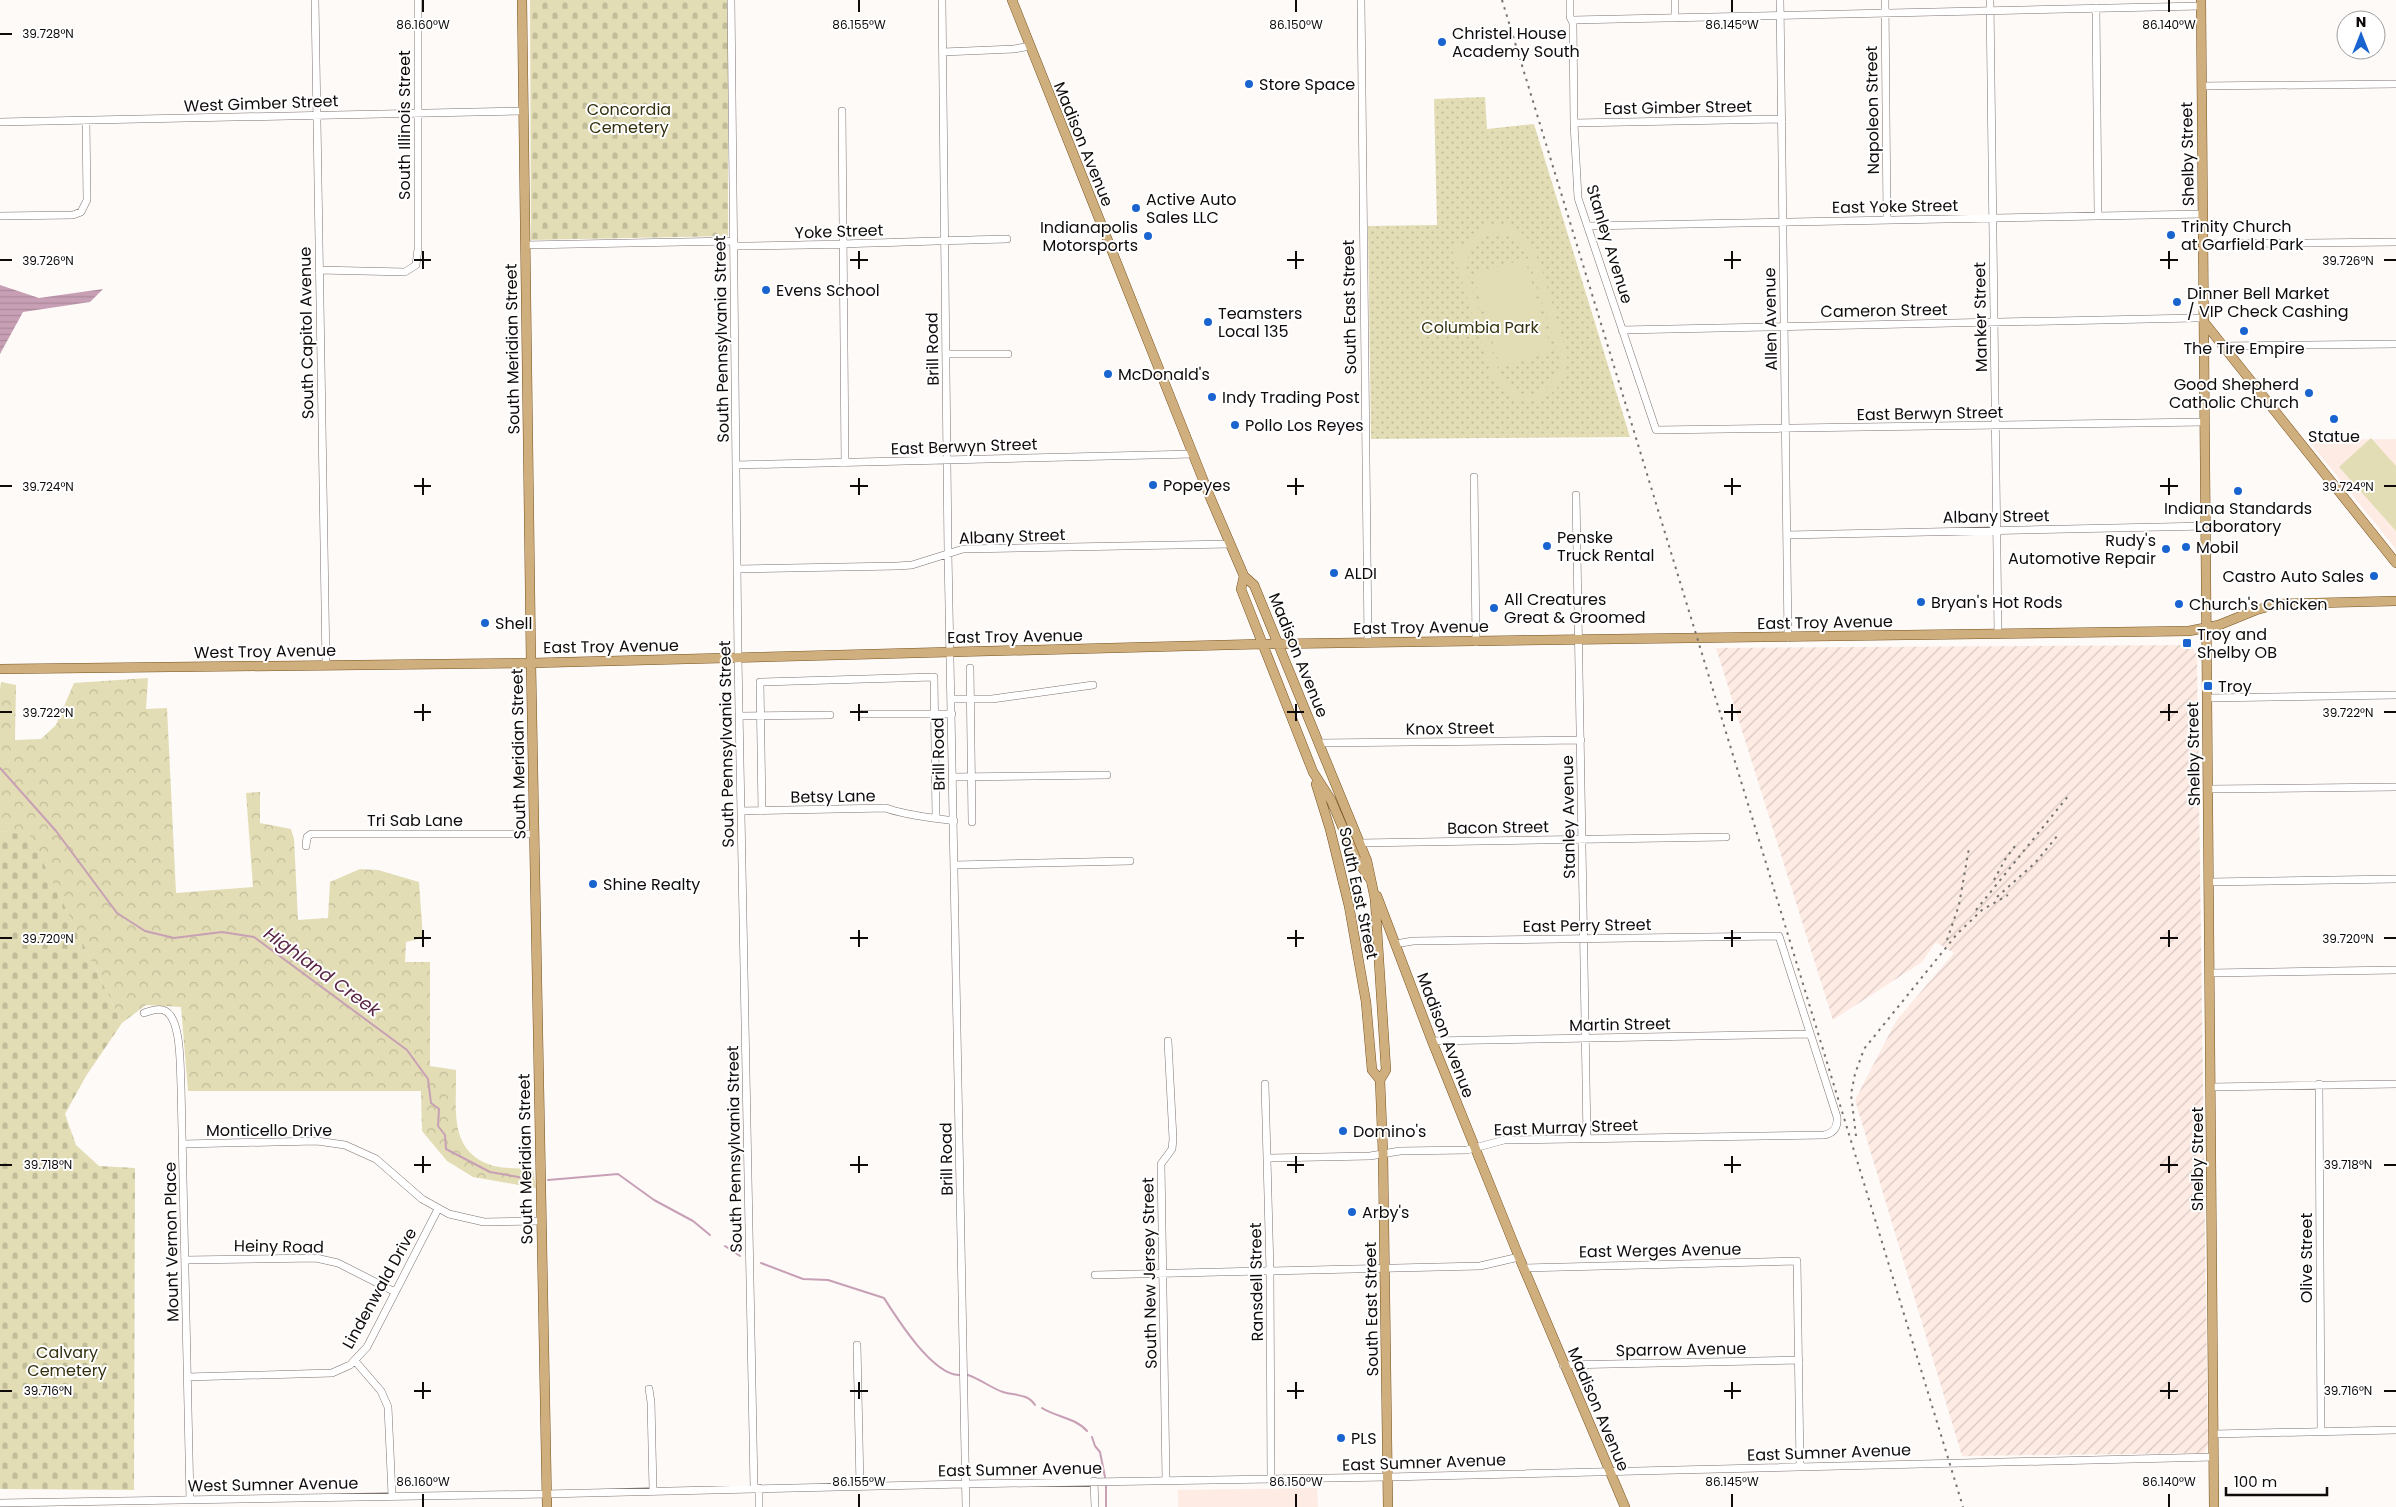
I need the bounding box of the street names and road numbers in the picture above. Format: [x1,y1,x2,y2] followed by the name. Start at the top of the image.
[1860,45,1885,174] street label: Napoleon Street
[393,50,416,200] street label: South Illinois Street
[1048,78,1119,210] street label: Madison Avenue
[183,89,339,118] street label: West Gimber Street
[1604,95,1752,120] street label: East Gimber Street
[2175,101,2200,206] street label: Shelby Street
[1580,182,1639,307] street label: Stanley Avenue
[1832,194,1959,219] street label: East Yoke Street
[794,218,884,245] street label: Yoke Street
[708,235,735,443] street label: South Pennsylvania Street
[1337,239,1362,374] street label: South East Street
[293,246,320,419] street label: South Capitol Avenue
[1968,262,1993,372] street label: Manker Street
[500,263,525,435] street label: South Meridian Street
[1758,267,1783,371] street label: Allen Avenue
[1820,298,1948,323] street label: Cameron Street
[920,312,945,386] street label: Brill Road
[1856,401,2004,426] street label: East Berwyn Street
[890,432,1038,461] street label: East Berwyn Street
[1942,504,2050,529] street label: Albany Street
[958,523,1066,550] street label: Albany Street
[1263,589,1334,721] street label: Madison Avenue
[1757,610,1893,635] street label: East Troy Avenue
[1353,615,1489,640] street label: East Troy Avenue
[947,624,1083,649] street label: East Troy Avenue
[543,634,679,659] street label: East Troy Avenue
[194,639,336,664] street label: West Troy Avenue
[713,640,740,848] street label: South Pennsylvania Street
[506,668,531,840] street label: South Meridian Street
[2181,701,2206,806] street label: Shelby Street
[1405,716,1495,741] street label: Knox Street
[926,717,951,791] street label: Brill Road
[1556,755,1581,879] street label: Stanley Avenue
[790,784,876,809] street label: Betsy Lane
[367,809,463,832] street label: Tri Sab Lane
[1447,815,1549,840] street label: Bacon Street
[1333,825,1384,961] street label: South East Street
[1522,913,1652,938] street label: East Perry Street
[1411,969,1480,1101] street label: Madison Avenue
[1569,1012,1671,1037] street label: Martin Street
[721,1045,748,1253] street label: South Pennsylvania Street
[513,1073,538,1245] street label: South Meridian Street
[2186,1107,2209,1211] street label: Shelby Street
[1493,1113,1639,1142] street label: East Murray Street
[206,1119,332,1142] street label: Monticello Drive
[934,1122,959,1196] street label: Brill Road
[159,1162,184,1322] street label: Mount Vernon Place
[1136,1177,1163,1369] street label: South New Jersey Street
[2295,1213,2318,1303] street label: Olive Street
[1244,1222,1269,1342] street label: Ransdell Street
[337,1224,422,1353] street label: Lindenwald Drive
[234,1234,324,1259] street label: Heiny Road
[1579,1238,1741,1263] street label: East Werges Avenue
[1359,1241,1384,1376] street label: South East Street
[1615,1337,1747,1362] street label: Sparrow Avenue
[1562,1344,1635,1475] street label: Madison Avenue
[1747,1438,1911,1467] street label: East Sumner Avenue
[1342,1448,1506,1477] street label: East Sumner Avenue
[938,1457,1102,1482] street label: East Sumner Avenue
[188,1472,359,1497] street label: West Sumner Avenue

